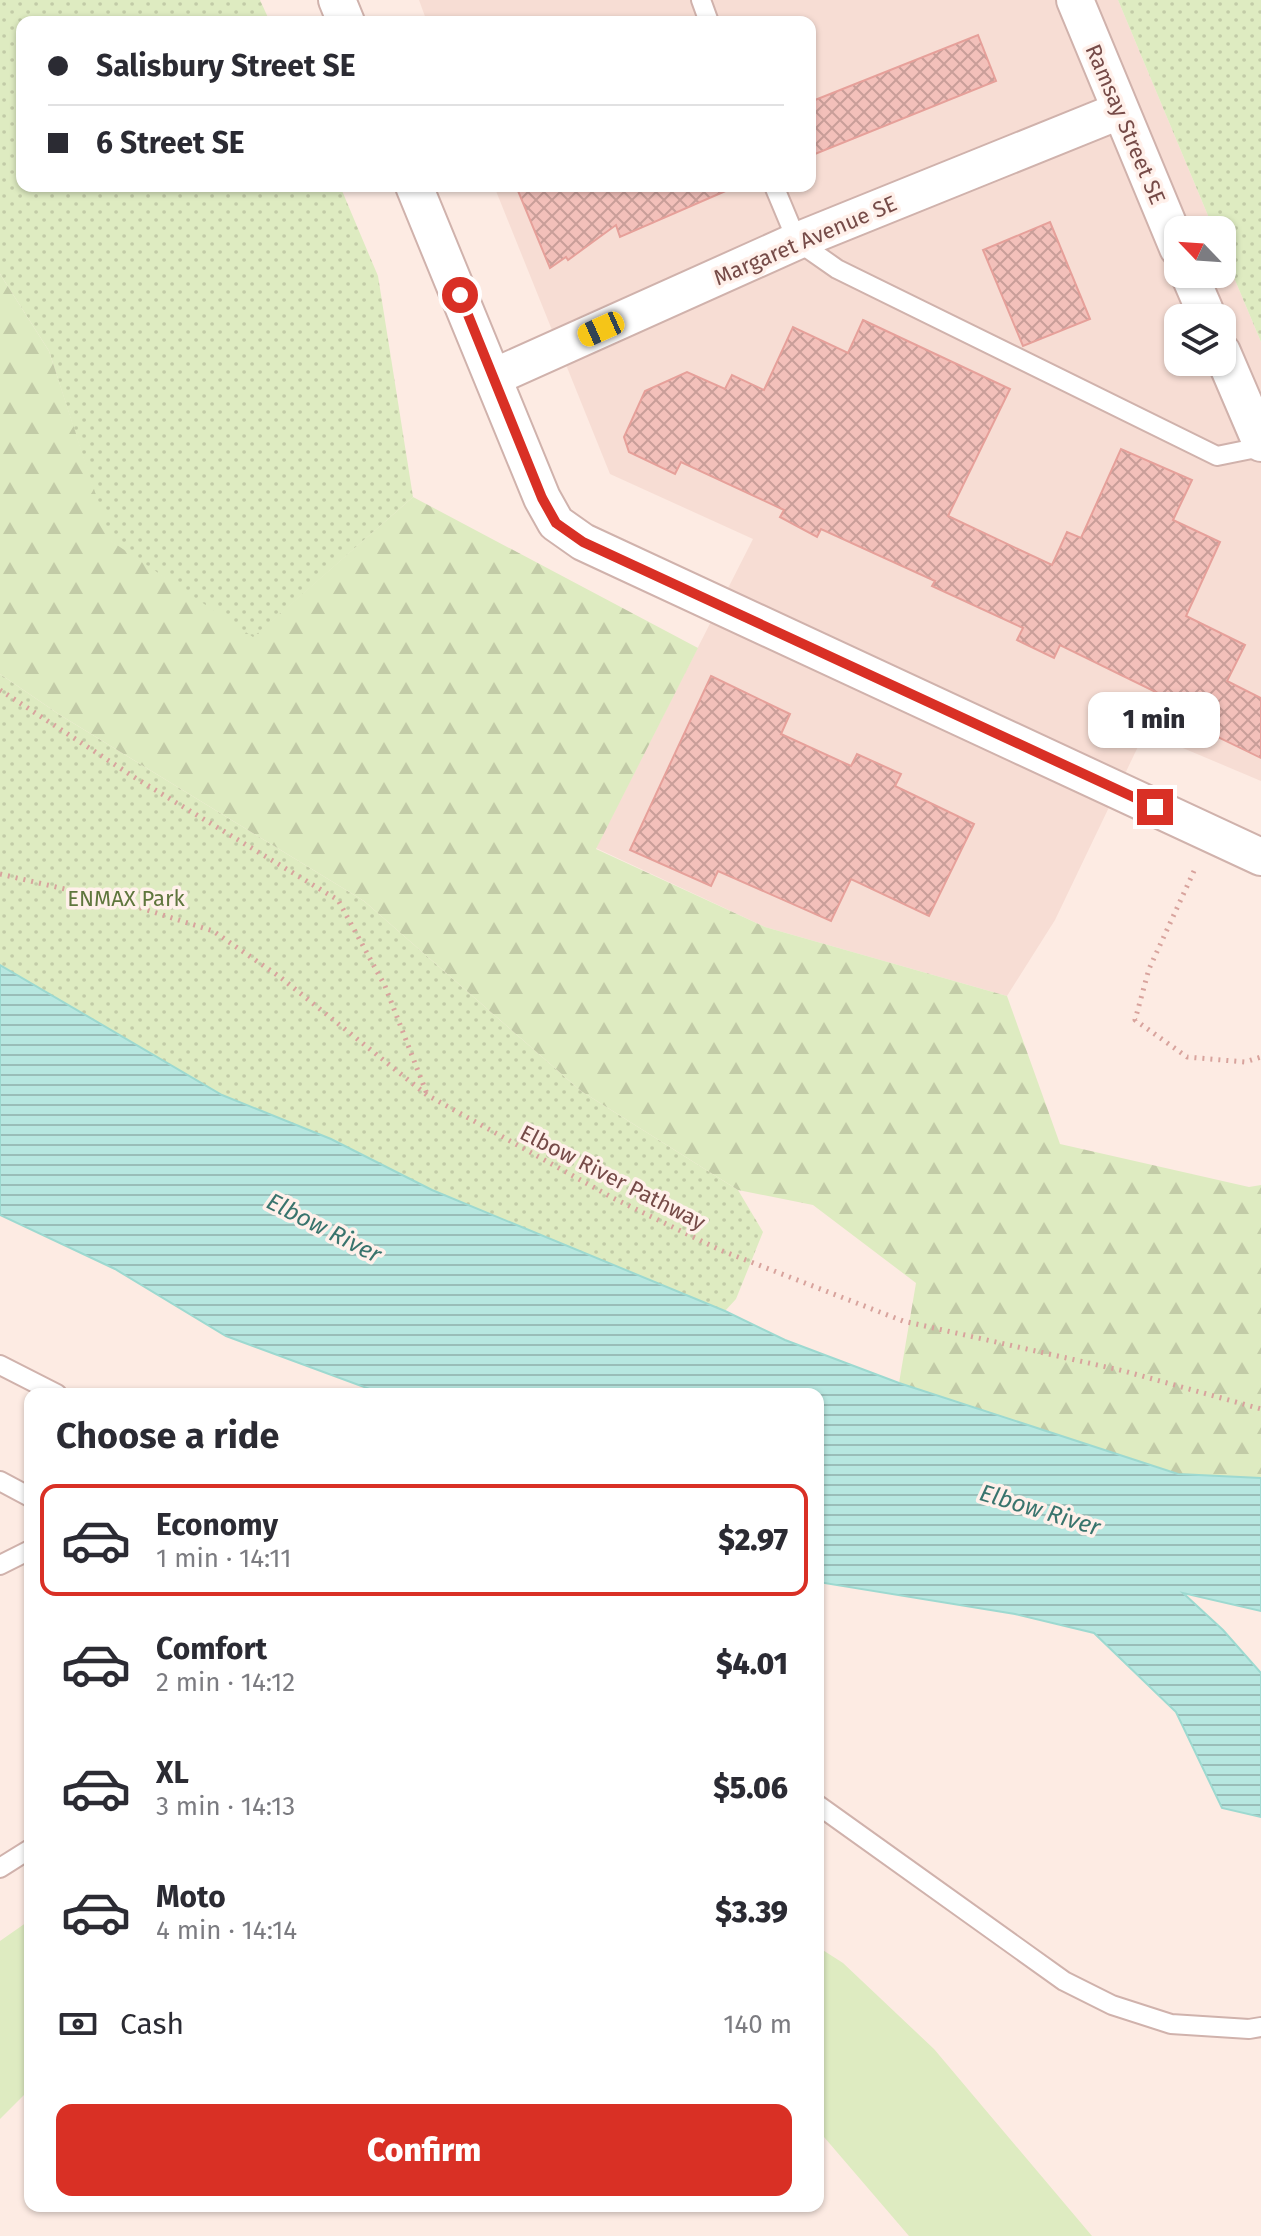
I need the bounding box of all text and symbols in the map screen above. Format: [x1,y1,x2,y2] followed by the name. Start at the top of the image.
[1080,40,1171,208] street label: Ramsay Street SE
[96,48,356,84] text: Salisbury Street SE
[96,125,245,161] text: 6 Street SE
[710,190,901,291] street label: Margaret Avenue SE
[1164,216,1236,288] north arrow
[1164,216,1236,376] map controls
[442,277,478,313] route start
[1164,304,1236,376] button: layers
[574,308,628,350] car
[1089,691,1221,747] callout: 1 min
[1123,704,1185,735] text: 1 min
[1137,789,1173,825] route end
[67,885,185,912] park label: ENMAX Park
[516,1119,710,1236] street label: Elbow River Pathway
[262,1187,387,1269] water label: Elbow River
[56,1414,279,1458] text: Choose a ride
[976,1478,1105,1542] water label: Elbow River
[60,1504,132,1576] icon: car
[156,1507,278,1543] text: Economy
[718,1522,788,1558] text: $2.97
[156,1543,291,1574] text: 1 min · 14:11
[60,1628,132,1700] icon: car
[156,1631,267,1667] text: Comfort
[716,1646,788,1682] text: $4.01
[156,1667,295,1698] text: 2 min · 14:12
[60,1752,132,1824] icon: car
[156,1755,189,1791] text: XL
[713,1770,788,1806] text: $5.06
[156,1791,295,1822] text: 3 min · 14:13
[60,1876,132,1948] icon: car
[156,1879,226,1915] text: Moto
[715,1894,788,1930] text: $3.39
[156,1915,297,1946] text: 4 min · 14:14
[56,2002,100,2046] icon: cash
[120,2006,184,2042] text: Cash
[723,2009,792,2040] text: 140 m
[56,2104,792,2196] button: Confirm

